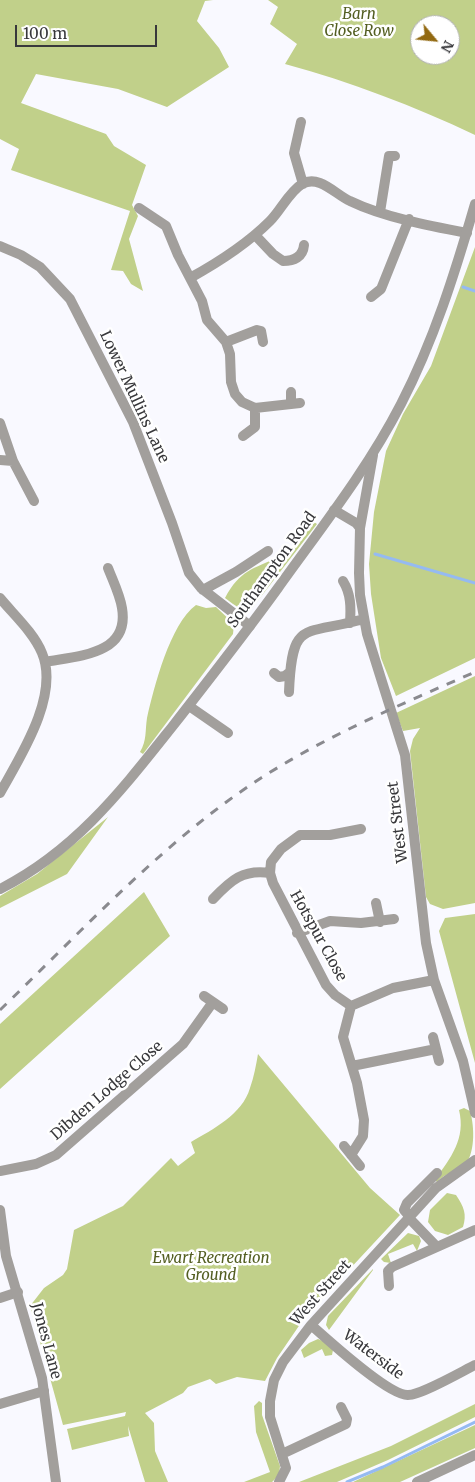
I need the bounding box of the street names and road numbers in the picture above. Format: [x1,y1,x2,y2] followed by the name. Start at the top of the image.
[96,328,172,466] street label: Lower Mullins Lane
[224,509,320,631] street label: Southampton Road
[384,780,412,864] street label: West Street
[286,887,350,985] street label: Hotspur Close
[47,1038,167,1144] street label: Dibden Lodge Close
[287,1257,355,1329] street label: West Street
[27,1301,65,1381] street label: Jones Lane
[339,1326,407,1384] street label: Waterside

